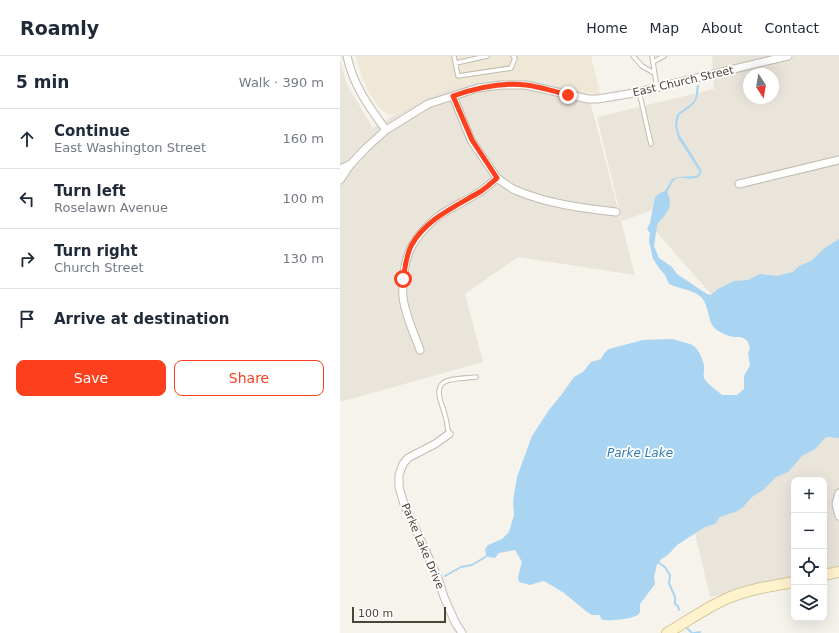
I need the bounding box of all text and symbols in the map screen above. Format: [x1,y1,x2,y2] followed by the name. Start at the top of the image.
[20,17,99,39] text: Roamly
[586,20,628,36] text: Home
[650,20,679,36] text: Map
[701,20,743,36] text: About
[765,20,819,36] text: Contact
[631,63,735,99] street label: East Church Street
[743,68,779,104] north arrow
[16,72,69,92] text: 5 min
[239,75,324,90] text: Walk · 390 m
[559,86,577,104] route end
[54,122,130,140] text: Continue
[16,128,38,150] icon: ahead
[282,131,324,146] text: 160 m
[54,140,206,155] text: East Washington Street
[54,182,126,200] text: Turn left
[16,188,38,210] icon: left
[282,191,324,206] text: 100 m
[54,200,168,215] text: Roselawn Avenue
[54,242,138,260] text: Turn right
[16,248,38,270] icon: right
[282,251,324,266] text: 130 m
[54,260,144,275] text: Church Street
[394,270,412,288] route start
[16,308,38,330] icon: arrive
[54,310,229,328] text: Arrive at destination
[16,360,166,396] button: Save
[174,360,324,396] button: Share
[607,446,673,460] water label: Parke Lake
[791,477,827,621] map controls
[791,477,827,513] button: +
[399,501,447,591] street label: Parke Lake Drive
[791,513,827,549] button: −
[791,549,827,585] button: locate
[791,585,827,621] button: layers
[352,605,446,624] scale bar
[358,607,393,620] text: 100 m

